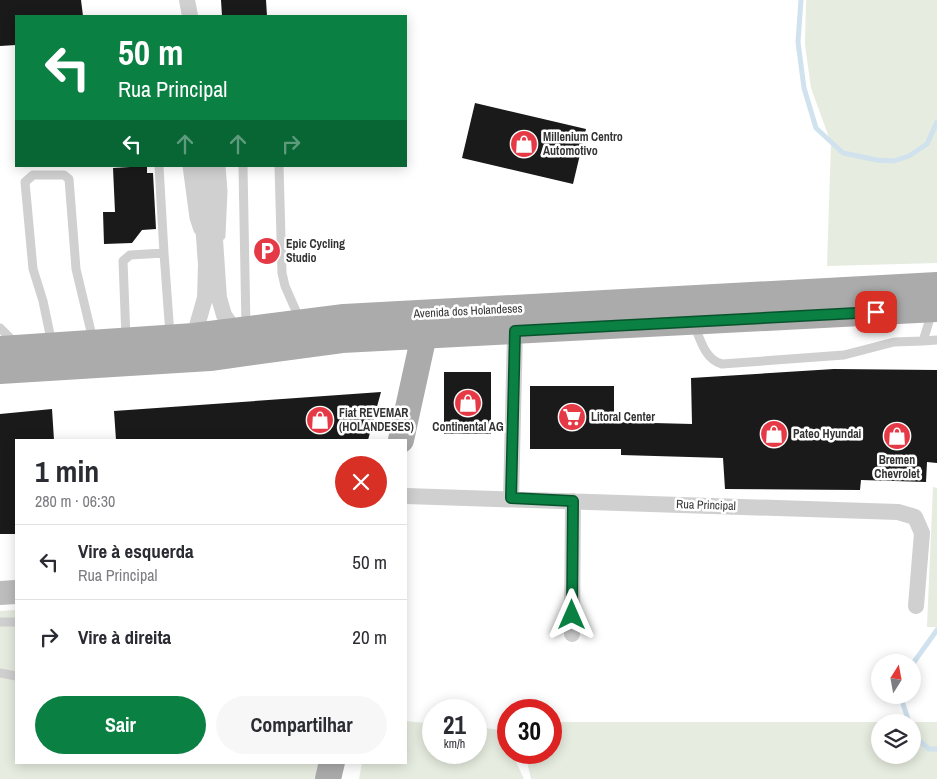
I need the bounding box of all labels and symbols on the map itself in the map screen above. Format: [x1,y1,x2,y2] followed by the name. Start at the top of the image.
[509,129,539,159] shop icon: Millenium Centro Automotivo
[543,129,623,159] place label: Millenium Centro Automotivo
[252,236,282,266] parking icon: Epic Cycling Studio
[286,236,345,266] place label: Epic Cycling Studio
[855,291,897,333] pin
[412,300,523,322] street label: Avenida dos Holandeses
[453,388,483,418] shop icon: Continental AG
[557,402,587,432] supermarket icon: Litoral Center
[305,405,335,435] shop icon: Fiat REVEMAR (HOLANDESES)
[339,405,414,435] place label: Fiat REVEMAR (HOLANDESES)
[591,409,655,425] place label: Litoral Center
[432,419,504,435] place label: Continental AG
[759,419,789,449] shop icon: Pateo Hyundai
[882,421,912,451] shop icon: Bremen Chevrolet
[793,426,862,442] place label: Pateo Hyundai
[874,452,920,482] place label: Bremen Chevrolet
[676,496,736,514] street label: Rua Principal
[545,588,597,640] position arrow
[871,654,921,704] north arrow
[497,699,562,764] speed limit sign: 30

